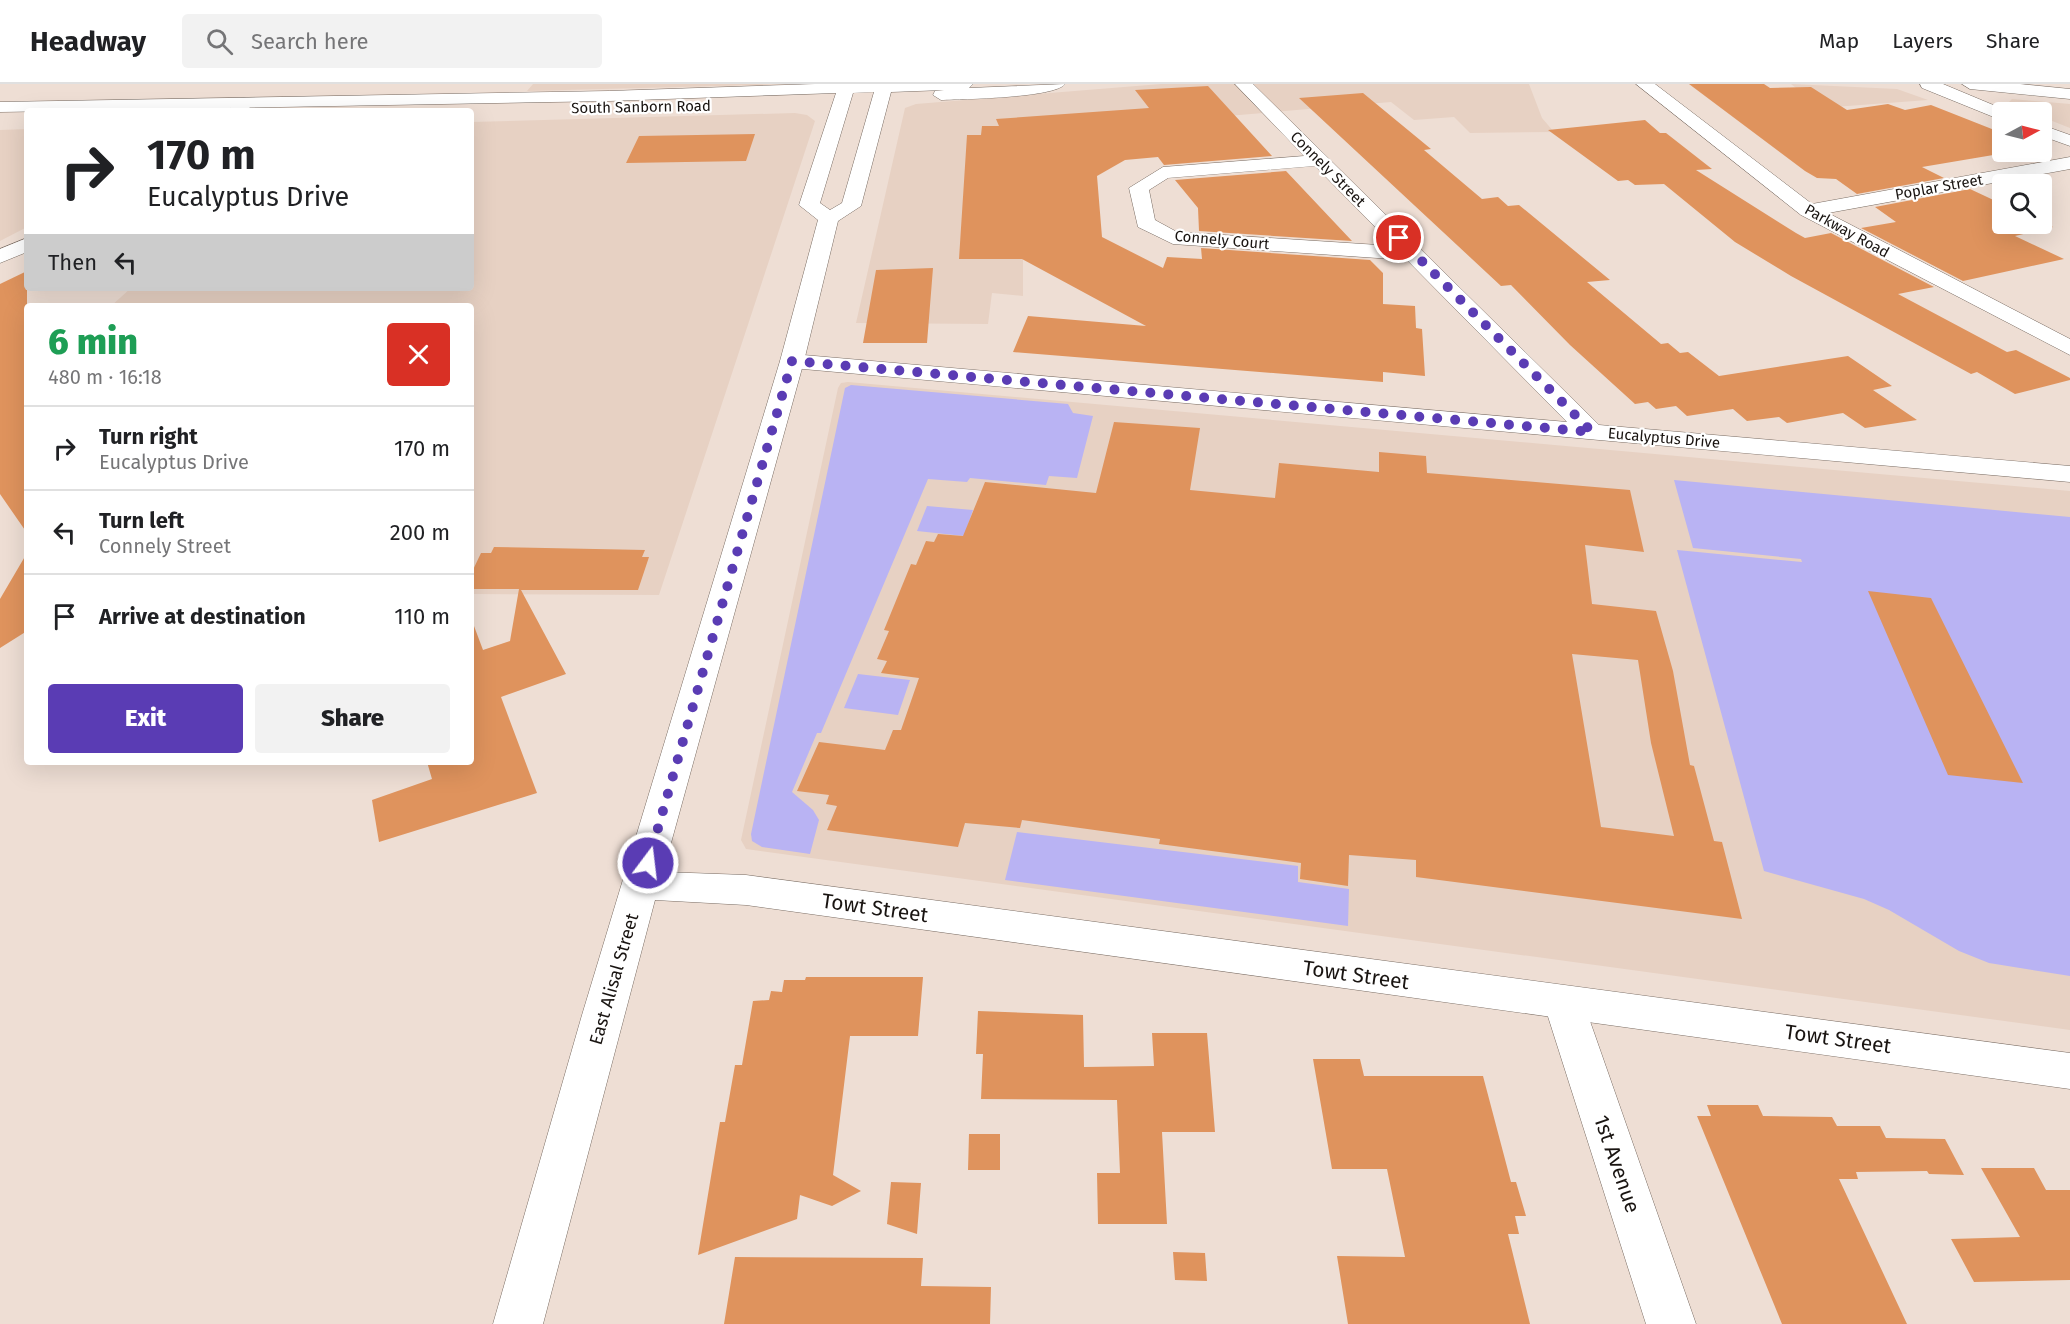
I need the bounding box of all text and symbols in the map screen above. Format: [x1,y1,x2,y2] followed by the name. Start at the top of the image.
[182,14,602,68] search box
[30,25,146,58] text: Headway
[203,25,236,58] icon: search
[251,28,369,55] text: Search here
[1819,28,1859,54] text: Map
[1892,28,1953,54] text: Layers
[1986,28,2040,54] text: Share
[571,97,711,117] street label: South Sanborn Road
[1992,102,2052,162] north arrow
[1992,102,2052,234] map controls
[1287,128,1370,211] street label: Connely Street
[147,130,256,180] text: 170 m
[48,132,126,210] icon: right
[1894,170,1985,204] street label: Poplar Street
[1992,174,2052,234] button: search
[147,181,349,213] text: Eucalyptus Drive
[1802,200,1892,262] street label: Parkway Road
[1373,212,1424,263] pin
[1382,221,1415,254] icon: arrive
[1174,227,1271,253] street label: Connely Court
[109,246,142,279] icon: left
[48,249,97,276] text: Then
[48,320,138,364] text: 6 min
[387,323,450,386] button: close
[48,365,162,389] text: 480 m · 16:18
[99,423,198,450] text: Turn right
[1607,424,1721,452] street label: Eucalyptus Drive
[48,432,81,465] icon: right
[394,435,450,462] text: 170 m
[99,450,249,474] text: Eucalyptus Drive
[99,507,184,534] text: Turn left
[48,516,81,549] icon: left
[390,519,450,546] text: 200 m
[99,534,231,558] text: Connely Street
[48,600,81,633] icon: arrive
[99,603,306,630] text: Arrive at destination
[394,603,450,630] text: 110 m
[48,684,243,753] button: Exit
[255,684,450,753] button: Share
[616,831,680,895] position arrow
[820,888,930,928] street label: Towt Street
[585,910,643,1047] street label: East Alisal Street
[1301,955,1411,995] street label: Towt Street
[1783,1019,1893,1059] street label: Towt Street
[1588,1112,1646,1216] street label: 1st Avenue

